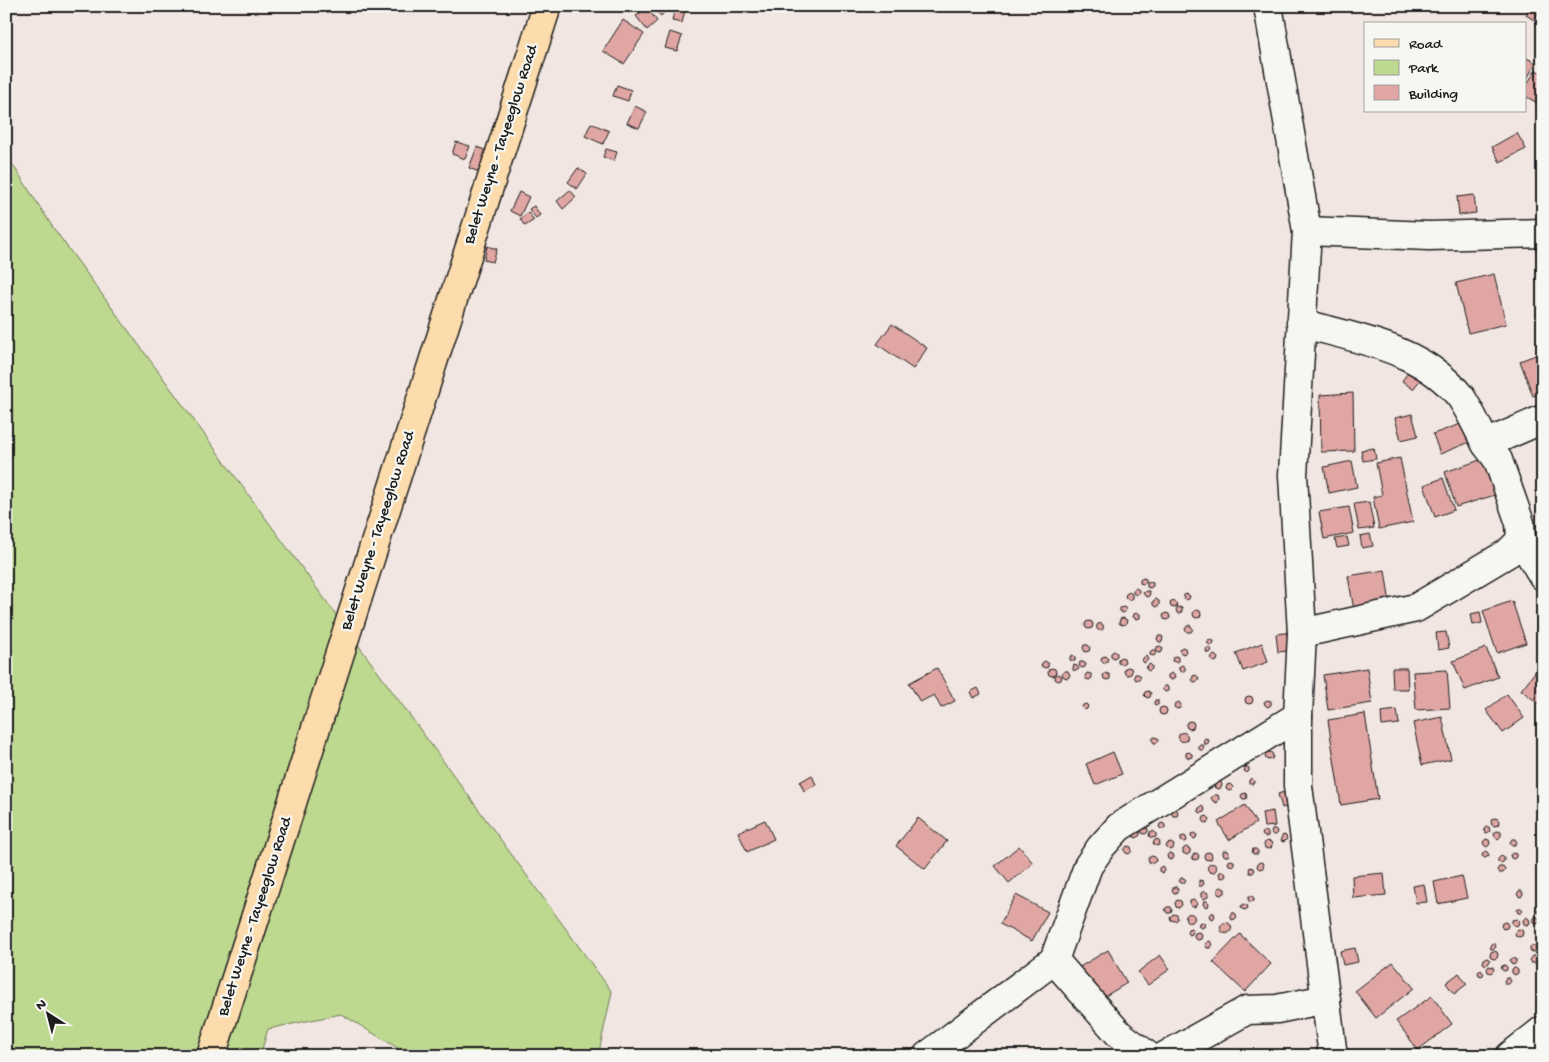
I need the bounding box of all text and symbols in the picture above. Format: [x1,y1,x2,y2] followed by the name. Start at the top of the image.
[1364,22,1526,112] legend
[1409,36,1443,54] text: Road
[460,42,544,248] street label: Belet Weyne - Tayeeglow Road
[1408,60,1439,78] text: Park
[1408,86,1458,104] text: Building
[337,428,421,634] street label: Belet Weyne - Tayeeglow Road
[214,814,298,1020] street label: Belet Weyne - Tayeeglow Road
[22,990,72,1040] north arrow
[33,996,51,1015] text: N

